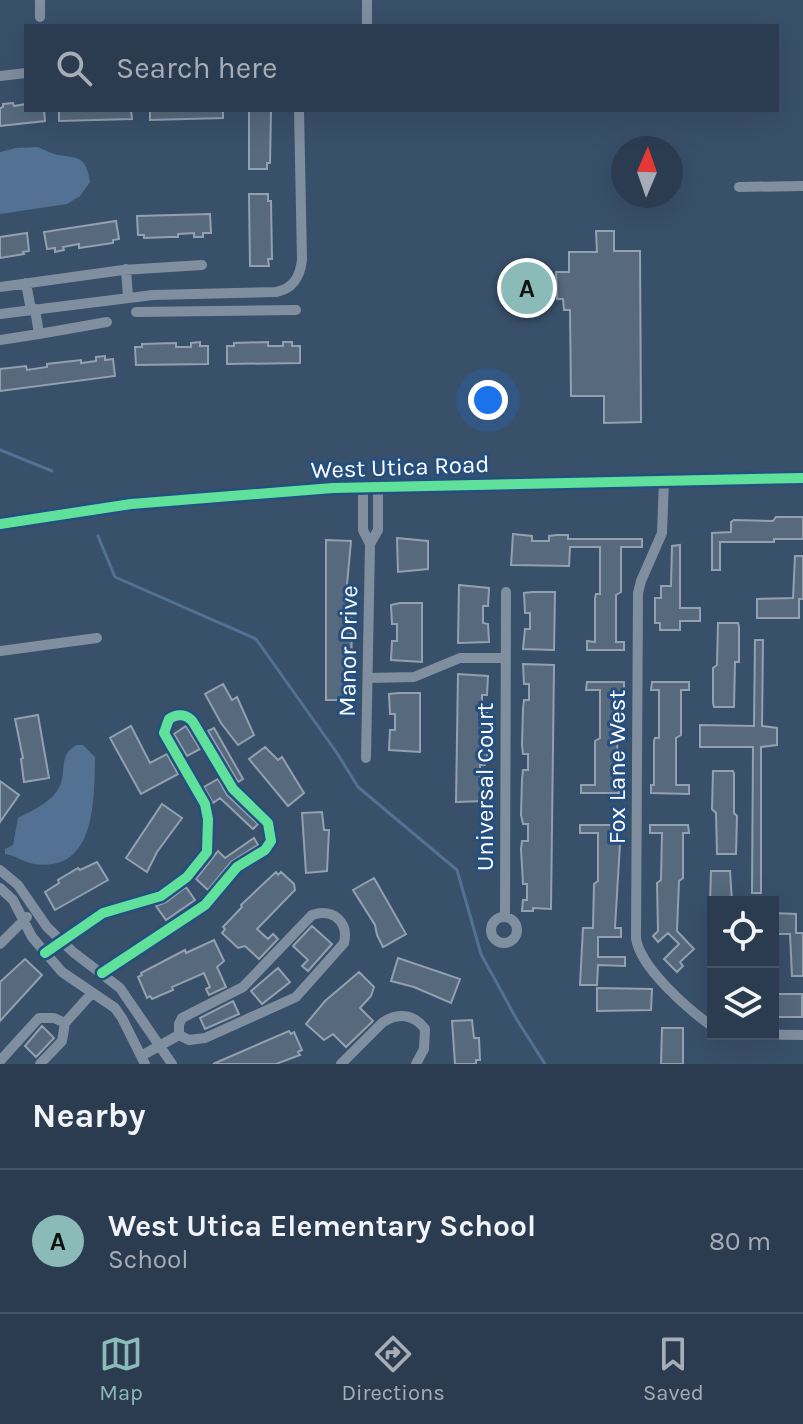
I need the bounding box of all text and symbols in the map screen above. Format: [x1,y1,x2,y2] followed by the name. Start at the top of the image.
[24,24,779,112] search box
[52,46,96,90] icon: search
[116,50,277,86] text: Search here
[611,136,683,208] north arrow
[501,258,553,318] pin: A
[468,380,508,420] your location
[310,450,490,484] street label: West Utica Road
[333,585,363,717] street label: Manor Drive
[603,690,631,844] street label: Fox Lane West
[471,703,499,871] street label: Universal Court
[707,896,779,1040] map controls
[707,896,779,968] button: locate
[707,968,779,1040] button: layers
[32,1096,146,1136] text: Nearby
[108,1208,536,1244] text: West Utica Elementary School
[50,1226,66,1257] text: A
[709,1226,771,1257] text: 80 m
[108,1244,189,1275] text: School
[99,1332,143,1406] tab: Map
[341,1332,445,1406] tab: Directions
[643,1332,704,1406] tab: Saved

